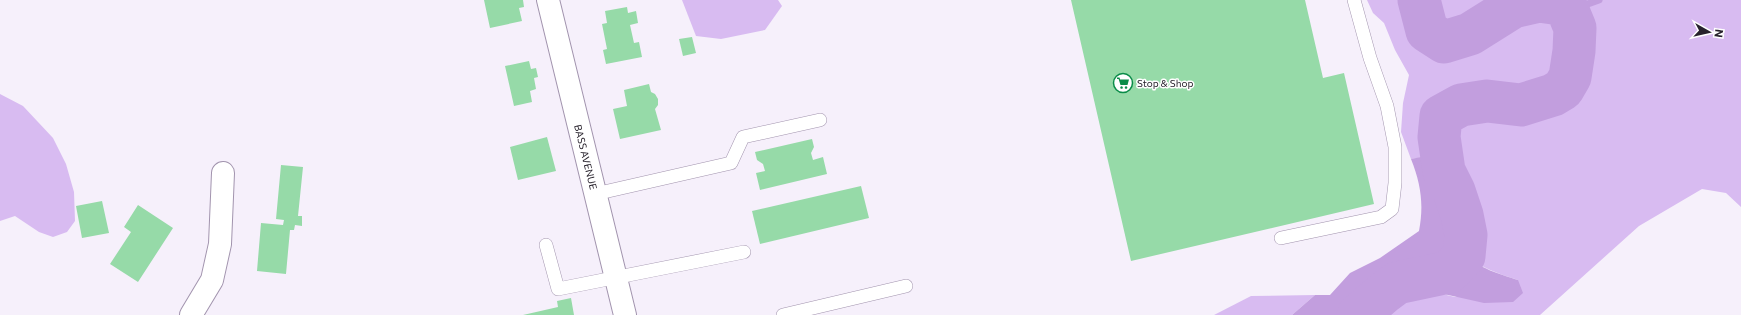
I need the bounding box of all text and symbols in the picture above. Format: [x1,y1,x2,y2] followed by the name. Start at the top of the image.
[1689,12,1729,52] north arrow
[1712,28,1726,38] text: N
[1112,72,1134,94] supermarket icon: Stop & Shop
[1137,77,1193,89] place label: Stop & Shop
[572,123,600,191] street label: BASS AVENUE

